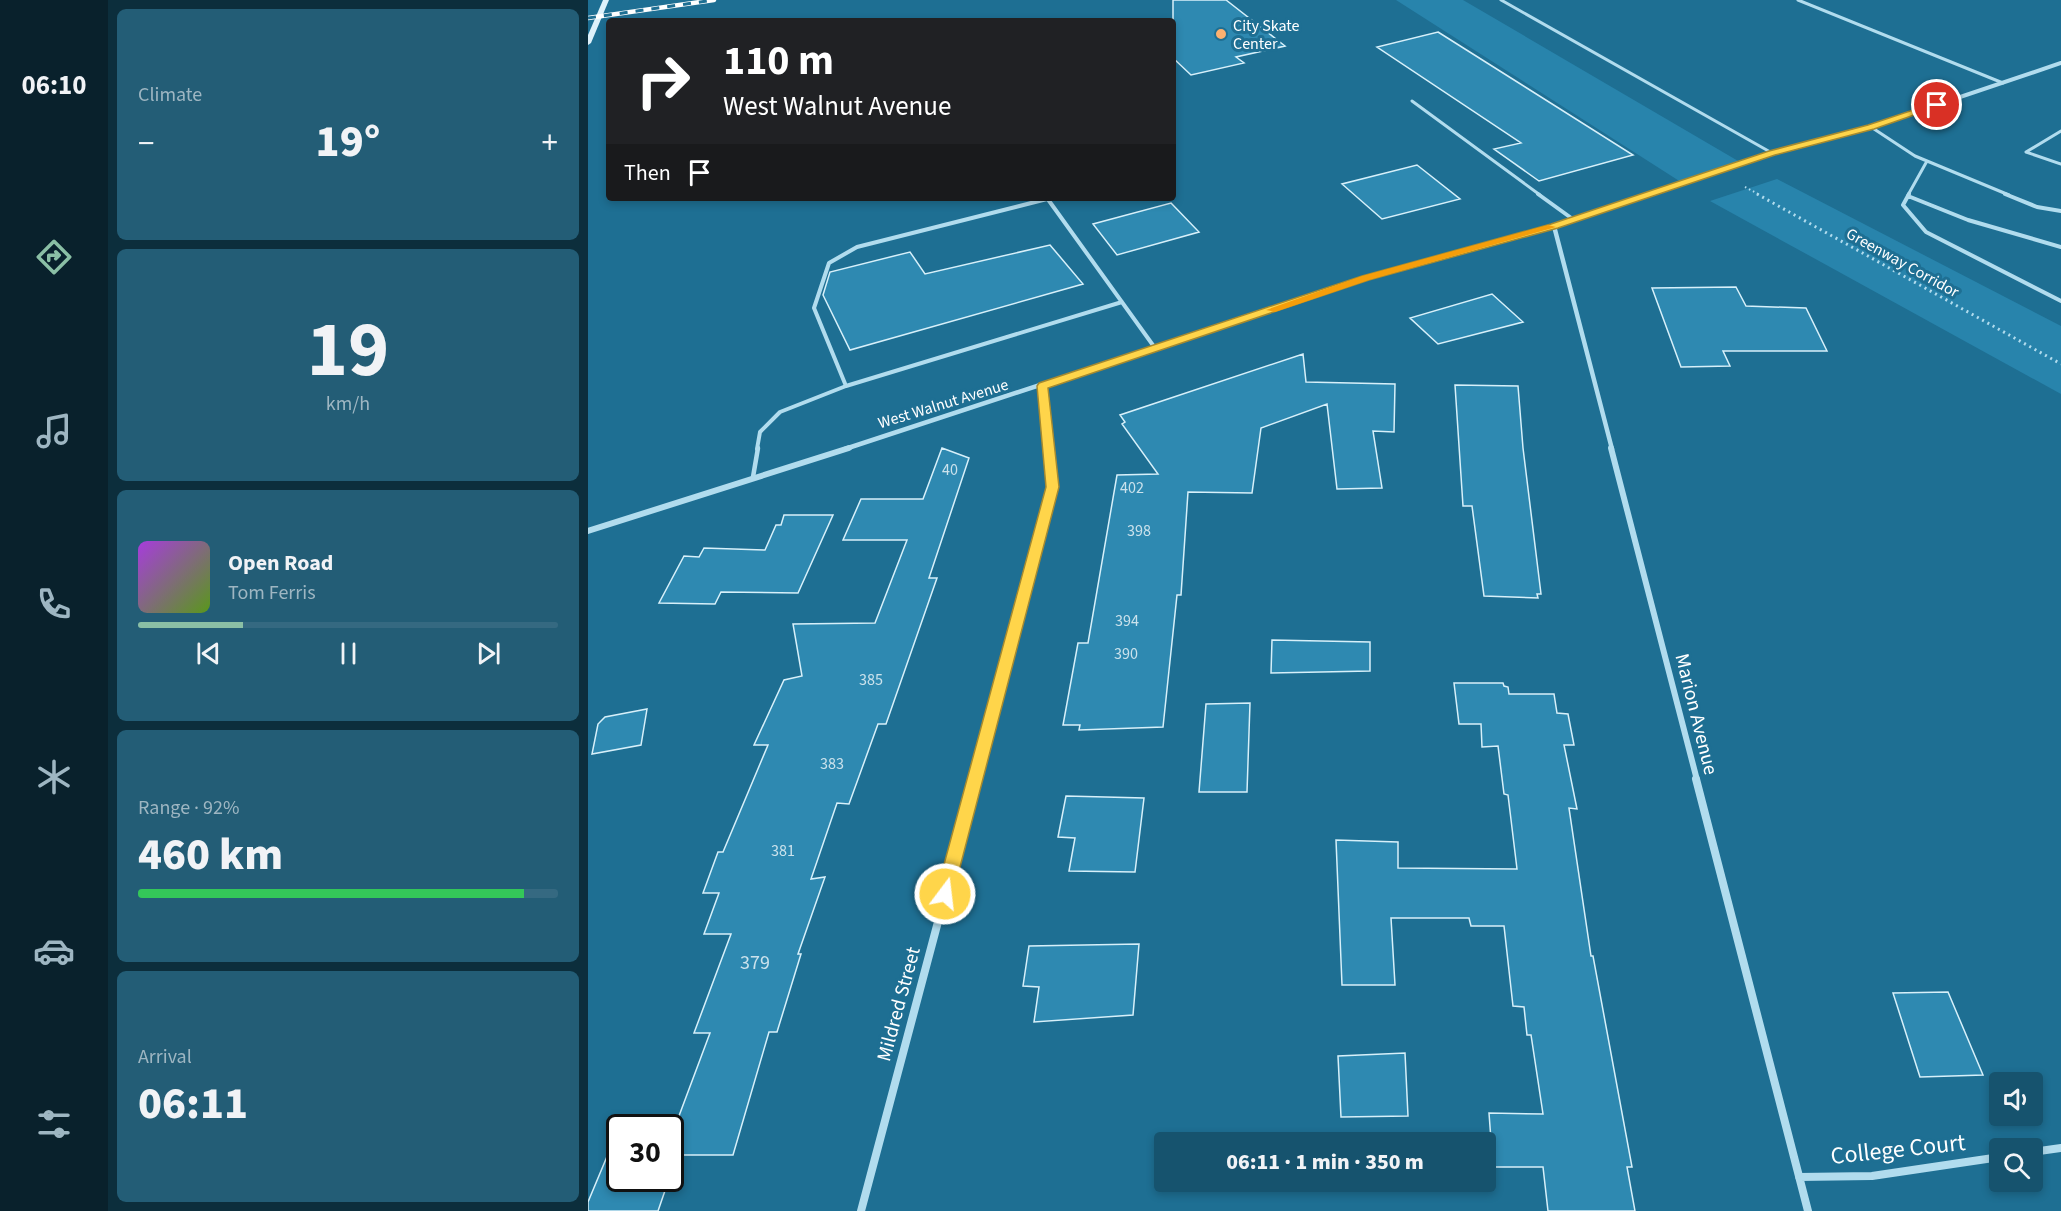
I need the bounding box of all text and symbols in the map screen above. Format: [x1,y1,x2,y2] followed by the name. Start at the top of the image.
[1233,15,1299,55] place label: City Skate Center
[1214,27,1228,41] marker: City Skate Center
[723,31,834,91] text: 110 m
[624,42,702,120] icon: right
[21,66,87,105] text: 06:10
[1911,79,1962,130] pin
[138,81,202,109] text: Climate
[723,87,951,126] text: West Walnut Avenue
[1920,88,1953,121] icon: arrive
[316,110,380,174] text: 19°
[138,120,154,167] text: −
[542,120,558,167] text: +
[683,156,716,189] icon: arrive
[624,157,671,189] text: Then
[1842,223,1963,303] street label: Greenway Corridor
[33,236,75,278] icon: directions
[307,295,389,406] text: 19
[875,374,1011,434] street label: West Walnut Avenue
[326,390,370,418] text: km/h
[33,410,75,452] icon: music
[942,459,958,481] house number: 40
[1120,477,1144,499] house number: 402
[1127,520,1151,542] house number: 398
[228,547,333,579] text: Open Road
[228,579,316,607] text: Tom Ferris
[33,583,75,625] icon: phone
[1115,610,1139,632] house number: 394
[192,637,225,670] icon: previous
[332,637,365,670] icon: pause
[472,637,505,670] icon: next
[1114,643,1138,665] house number: 390
[1667,651,1725,778] street label: Marion Avenue
[859,669,883,691] house number: 385
[820,753,844,775] house number: 383
[33,756,75,798] icon: climate
[138,794,239,822] text: Range · 92%
[138,823,283,887] text: 460 km
[771,840,795,862] house number: 381
[913,862,977,926] position arrow
[33,930,75,972] icon: car
[870,944,928,1065] street label: Mildred Street
[740,949,770,977] house number: 379
[138,1043,192,1071] text: Arrival
[138,1072,248,1136] text: 06:11
[1989,1072,2043,1192] map controls
[1989,1072,2043,1126] button: sound
[33,1103,75,1145] icon: filters
[606,1114,684,1192] speed limit sign: 30
[1829,1125,1967,1174] street label: College Court
[1989,1138,2043,1192] button: search
[1226,1146,1424,1178] text: 06:11 · 1 min · 350 m

